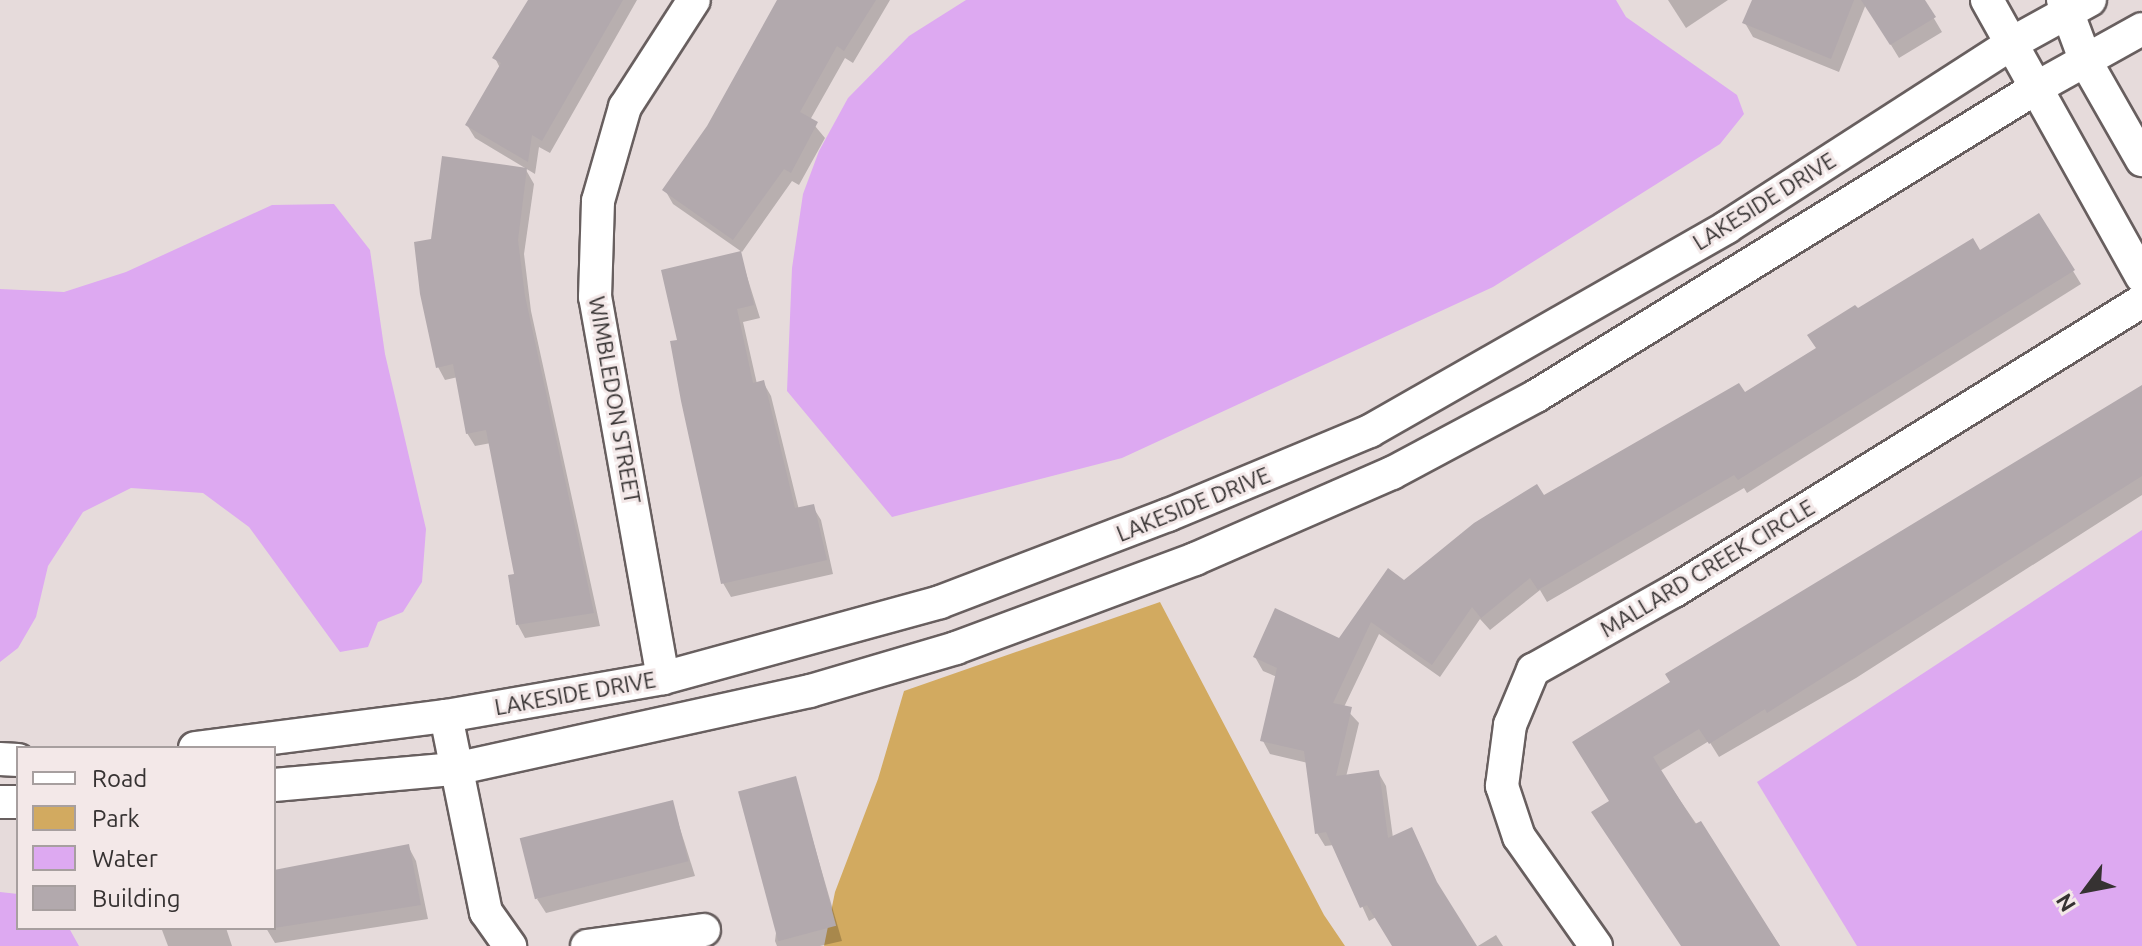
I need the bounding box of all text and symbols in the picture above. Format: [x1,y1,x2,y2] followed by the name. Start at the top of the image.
[1688,147,1840,255] street label: LAKESIDE DRIVE
[584,294,646,506] street label: WIMBLEDON STREET
[1112,461,1274,547] street label: LAKESIDE DRIVE
[1595,494,1819,642] street label: MALLARD CREEK CIRCLE
[492,666,658,720] street label: LAKESIDE DRIVE
[16,746,276,930] legend
[92,765,147,792] text: Road
[92,805,140,832] text: Park
[92,845,158,872] text: Water
[2046,850,2126,930] north arrow
[92,885,180,912] text: Building
[2050,889,2080,917] text: N

